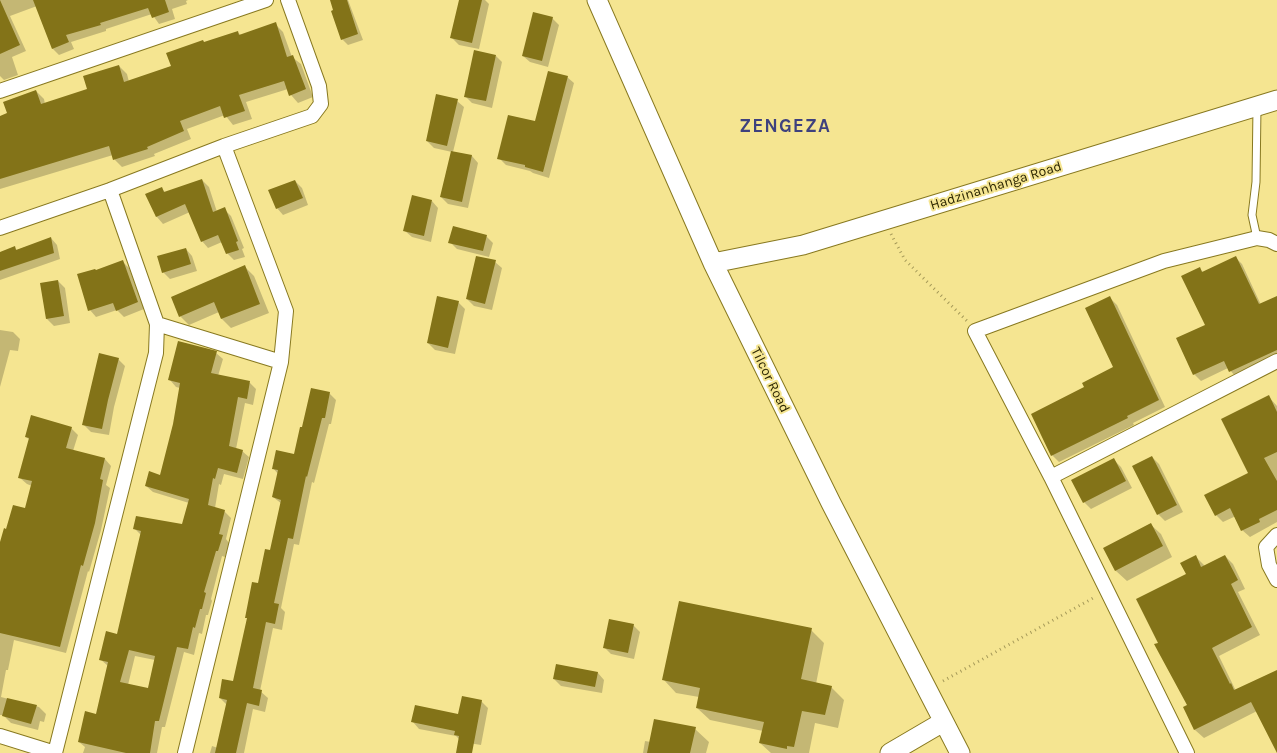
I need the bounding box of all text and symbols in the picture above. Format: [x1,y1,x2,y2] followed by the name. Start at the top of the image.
[738,116,832,138] district label: ZENGEZA
[928,158,1064,214] street label: Hadzinanhanga Road
[747,345,793,415] street label: Tilcor Road

